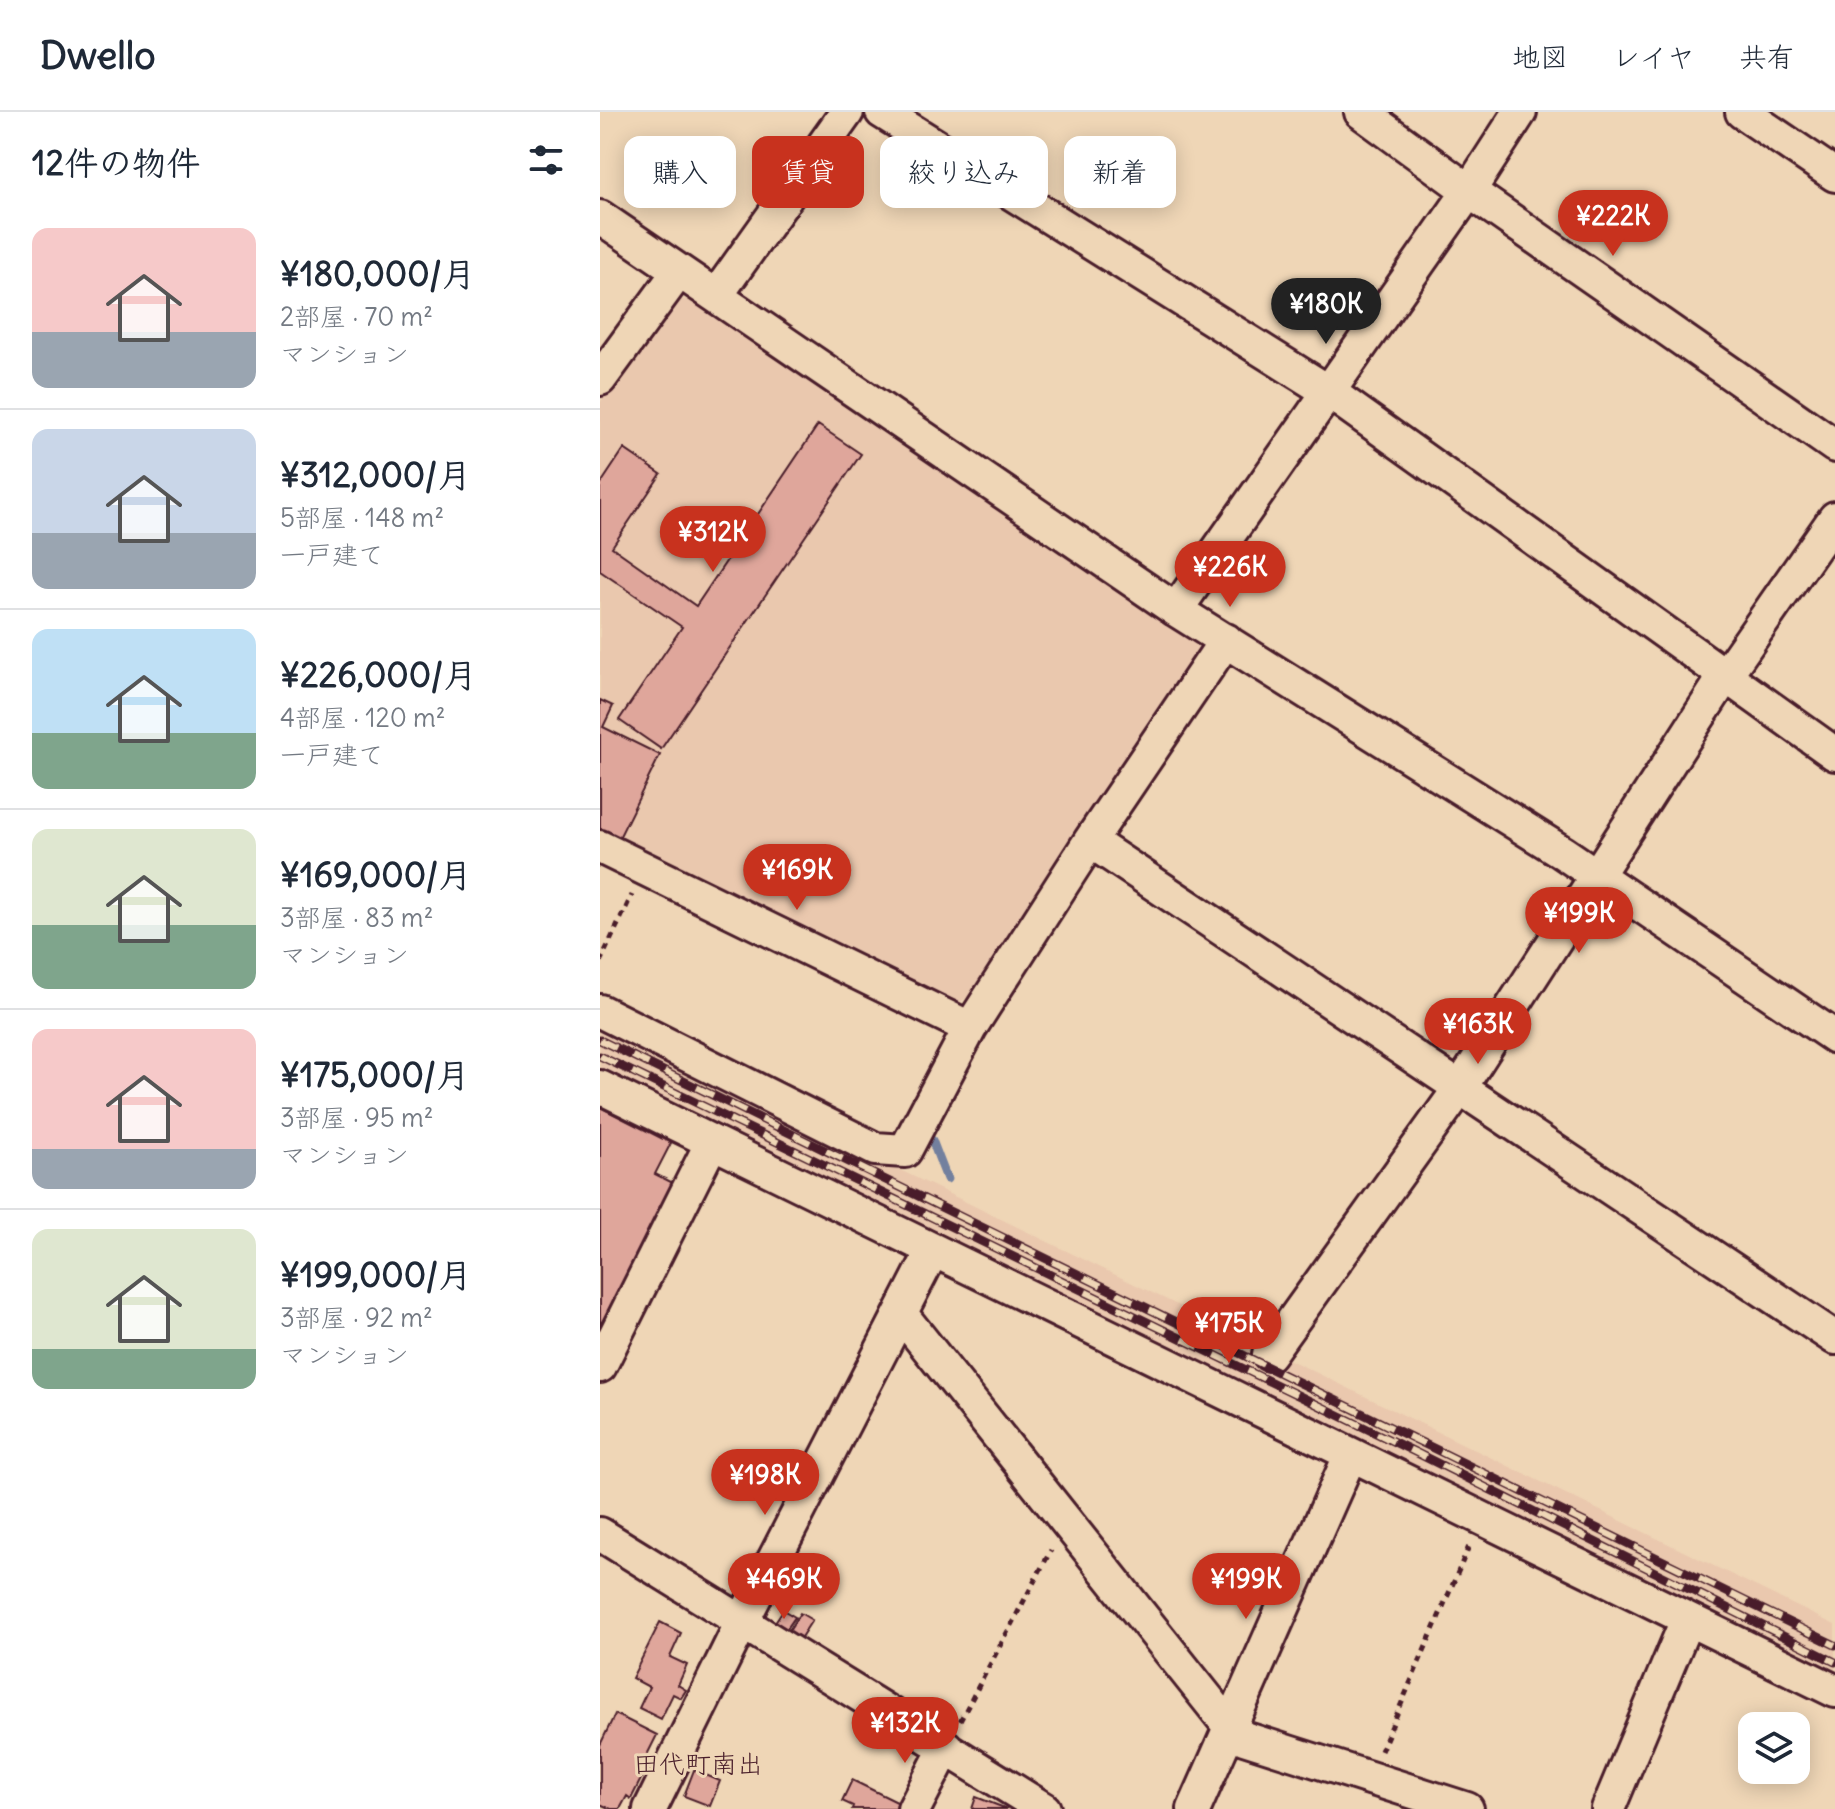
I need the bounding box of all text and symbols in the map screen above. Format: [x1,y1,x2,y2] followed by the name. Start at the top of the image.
[40,32,156,79] text: Dwello
[1512,39,1568,75] text: 地図
[1612,39,1695,75] text: レイヤ
[1739,39,1795,75] text: 共有
[624,136,736,208] chip: 購入
[752,136,864,208] chip: 賃貸
[880,136,1048,208] chip: 絞り込み
[1064,136,1176,208] chip: 新着
[524,138,568,182] icon: filters
[32,141,200,184] text: 12件の物件
[1557,190,1669,258] pin: ¥222K
[1576,199,1650,232] text: ¥222K
[280,252,476,295] text: ¥180,000/月
[96,260,192,356] icon: home
[1270,278,1382,346] pin: ¥180K
[1289,287,1363,320] text: ¥180K
[280,300,433,333] text: 2部屋 · 70 m²
[280,337,409,370] text: マンション
[280,453,471,496] text: ¥312,000/月
[96,461,192,557] icon: home
[280,501,444,534] text: 5部屋 · 148 m²
[657,506,769,574] pin: ¥312K
[678,515,748,548] text: ¥312K
[280,538,384,571] text: 一戸建て
[1174,541,1286,609] pin: ¥226K
[1193,550,1267,583] text: ¥226K
[280,653,477,696] text: ¥226,000/月
[96,661,192,757] icon: home
[280,701,446,734] text: 4部屋 · 120 m²
[280,738,384,771] text: 一戸建て
[741,844,853,912] pin: ¥169K
[280,853,472,896] text: ¥169,000/月
[761,853,833,886] text: ¥169K
[96,861,192,957] icon: home
[1523,887,1635,955] pin: ¥199K
[1543,896,1615,929] text: ¥199K
[280,901,433,934] text: 3部屋 · 83 m²
[280,938,409,971] text: マンション
[1422,998,1534,1066] pin: ¥163K
[1442,1007,1514,1040] text: ¥163K
[280,1053,470,1096] text: ¥175,000/月
[96,1061,192,1157] icon: home
[280,1101,434,1134] text: 3部屋 · 95 m²
[280,1138,409,1171] text: マンション
[280,1253,472,1296] text: ¥199,000/月
[96,1261,192,1357] icon: home
[1173,1297,1285,1365] pin: ¥175K
[280,1301,433,1334] text: 3部屋 · 92 m²
[1194,1306,1264,1339] text: ¥175K
[280,1338,409,1371] text: マンション
[709,1449,821,1517] pin: ¥198K
[729,1458,801,1491] text: ¥198K
[728,1553,840,1621] pin: ¥469K
[1190,1553,1302,1621] pin: ¥199K
[746,1562,822,1595] text: ¥469K
[1210,1562,1282,1595] text: ¥199K
[849,1697,961,1765] pin: ¥132K
[870,1706,940,1739] text: ¥132K
[1738,1712,1810,1784] map controls
[1738,1712,1810,1784] button: layers
[633,1747,763,1780] district label: 田代町南出

